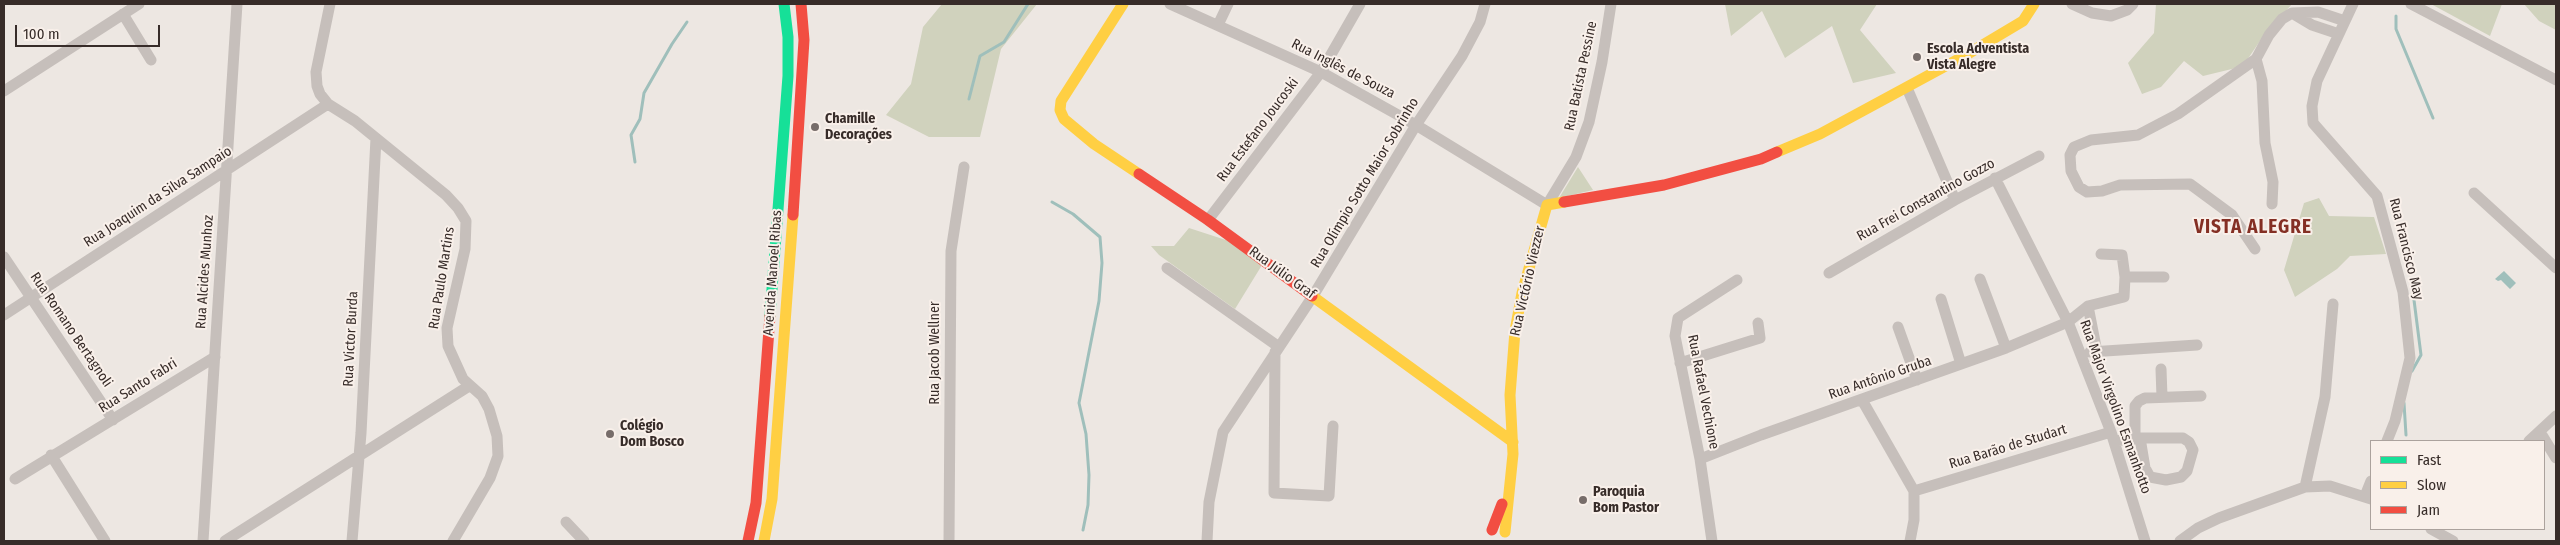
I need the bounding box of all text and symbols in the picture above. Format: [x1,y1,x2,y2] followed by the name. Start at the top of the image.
[18,15,162,47] scale bar
[1561,20,1601,132] street label: Rua Batista Pessine
[23,25,60,43] text: 100 m
[1288,36,1398,102] street label: Rua Inglês de Souza
[1927,41,2029,74] place label: Escola Adventista Vista Alegre
[1911,51,1923,63] marker: Escola Adventista Vista Alegre
[1214,75,1302,185] street label: Rua Estefano Joucoski
[1307,95,1423,271] street label: Rua Olímpio Sotto Maior Sobrinho
[825,111,892,144] place label: Chamille Decorações
[809,121,821,133] marker: Chamille Decorações
[81,143,235,251] street label: Rua Joaquim da Silva Sampaio
[1854,155,1998,245] street label: Rua Frei Constantino Gozzo
[2385,196,2427,302] street label: Rua Francisco May
[760,210,786,336] street label: Avenida Manoel Ribas
[193,214,217,330] street label: Rua Alcides Munhoz
[2193,217,2313,239] district label: VISTA ALEGRE
[1507,224,1549,338] street label: Rua Victório Viezzer
[426,226,458,330] street label: Rua Paulo Martins
[1246,243,1318,303] street label: Rua Júlio Graf
[26,269,116,391] street label: Rua Romano Bertagnoli
[340,291,362,387] street label: Rua Victor Burda
[927,301,943,405] street label: Rua Jacob Wellner
[2076,318,2154,496] street label: Rua Major Virgolino Esmanhotto
[1684,333,1722,451] street label: Rua Rafael Vechione
[1826,353,1934,403] street label: Rua Antônio Gruba
[96,355,180,417] street label: Rua Santo Fabri
[620,418,684,451] place label: Colégio Dom Bosco
[1947,421,2069,473] street label: Rua Barão de Studart
[604,428,616,440] marker: Colégio Dom Bosco
[2370,440,2545,530] legend
[2417,451,2441,469] text: Fast
[2417,476,2446,494] text: Slow
[1593,484,1659,516] place label: Paroquia Bom Pastor
[1577,494,1589,506] marker: Paroquia Bom Pastor
[2417,501,2440,519] text: Jam

